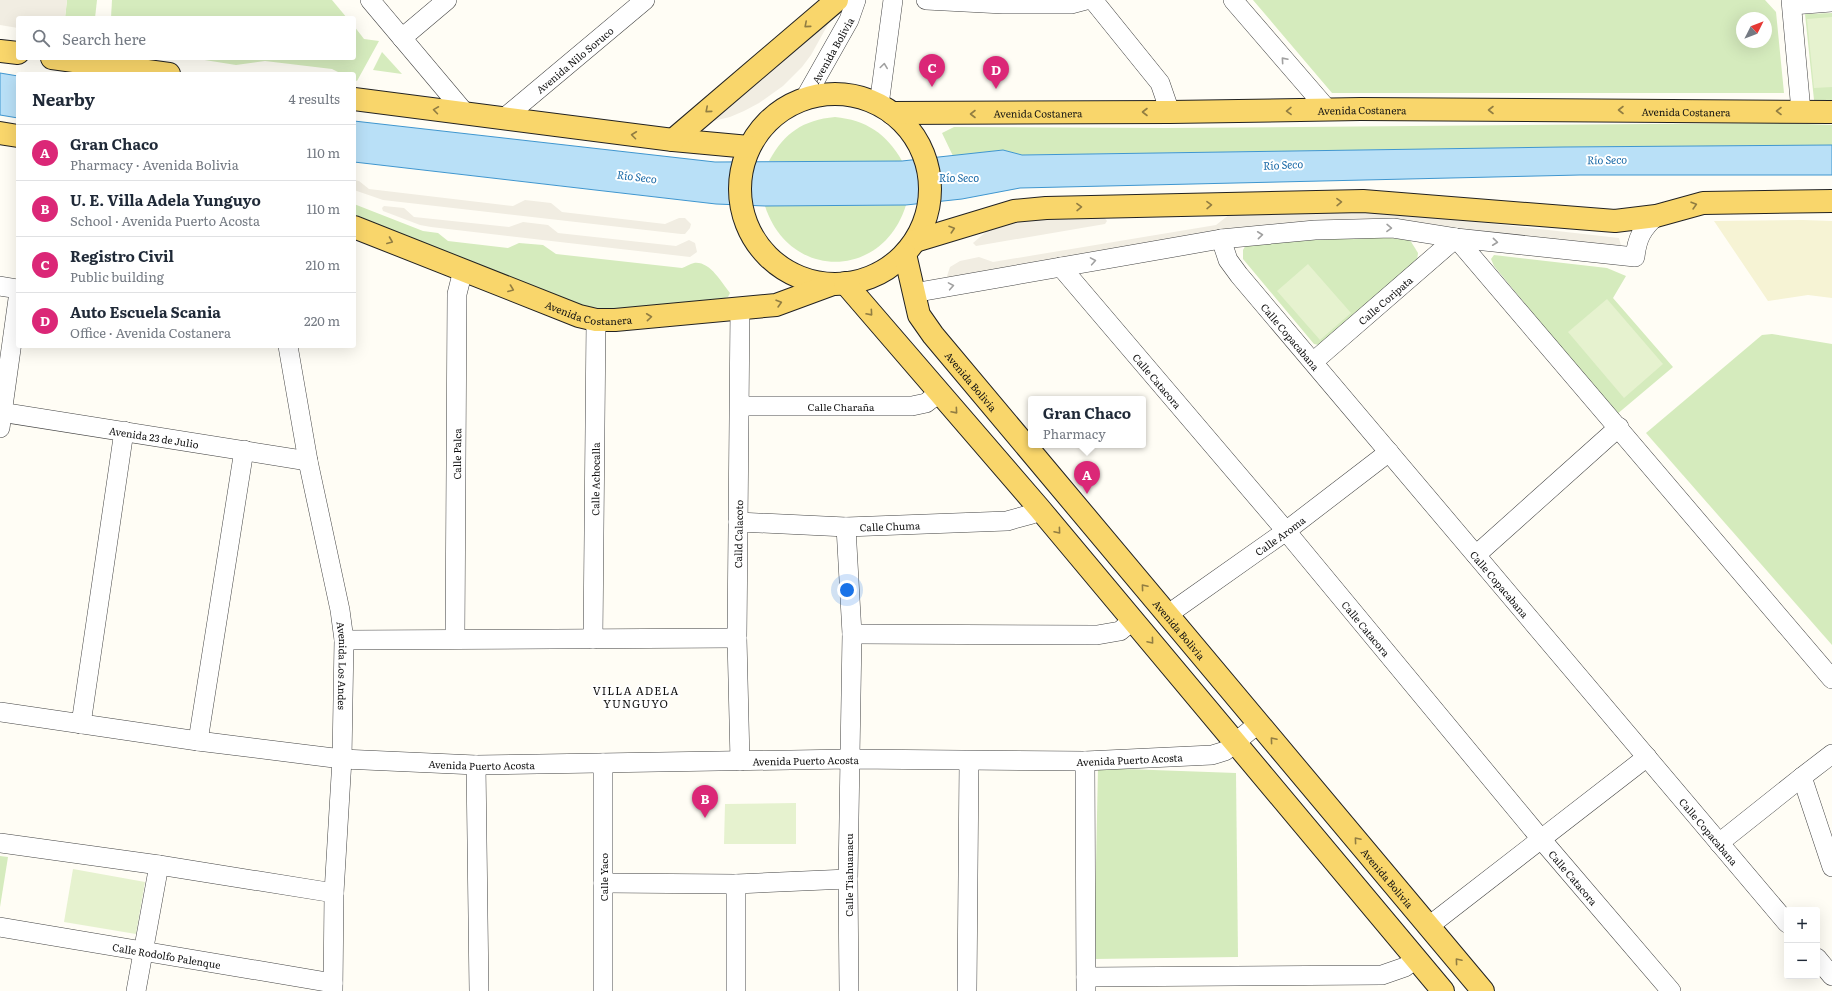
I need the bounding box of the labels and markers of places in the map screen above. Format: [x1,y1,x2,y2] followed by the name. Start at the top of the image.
[919,54,945,87] pin: C
[983,56,1009,89] pin: D
[1074,461,1100,494] pin: A
[692,785,718,818] pin: B

